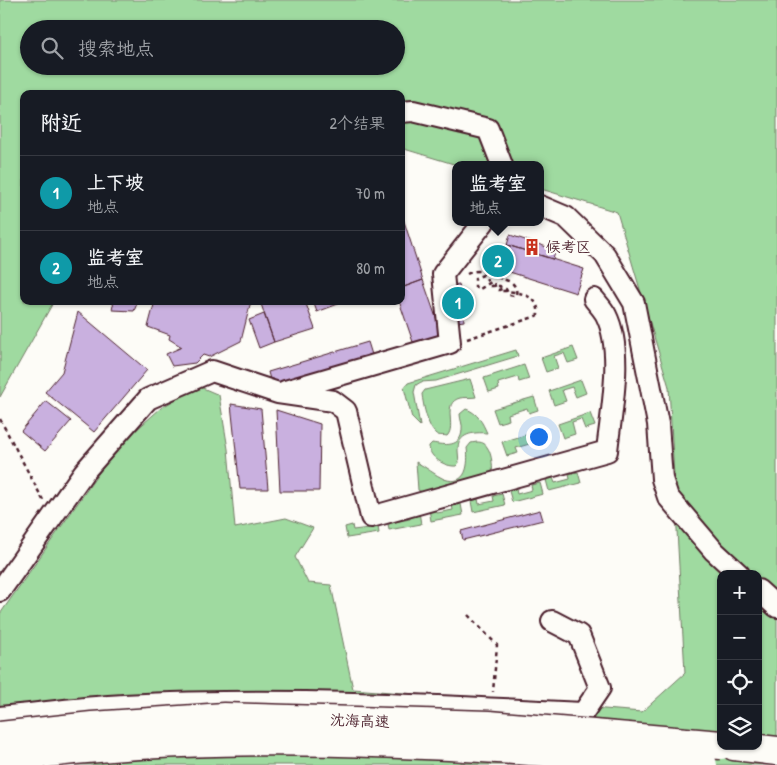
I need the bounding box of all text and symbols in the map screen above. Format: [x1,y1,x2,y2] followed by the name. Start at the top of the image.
[20,20,405,75] search box
[38,34,66,62] icon: search
[78,35,154,61] text: 搜索地点
[40,108,82,137] text: 附近
[330,112,385,134] text: 2个结果
[452,161,544,226] popup
[87,169,144,195] text: 上下坡
[469,170,527,196] text: 监考室
[53,182,59,204] text: 1
[355,182,385,204] text: 70 m
[87,195,119,217] text: 地点
[469,196,502,218] text: 地点
[546,236,591,257] place label: 候考区
[522,237,542,257] building icon: 候考区
[482,242,514,280] pin: 2
[87,244,144,270] text: 监考室
[52,257,60,279] text: 2
[356,257,385,279] text: 80 m
[87,270,119,292] text: 地点
[442,284,474,322] pin: 1
[526,424,552,450] your location
[717,570,762,750] map controls
[717,570,762,615] button: +
[717,615,762,660] button: −
[717,660,762,705] button: locate
[717,705,762,750] button: layers
[330,709,390,732] street label: 沈海高速

